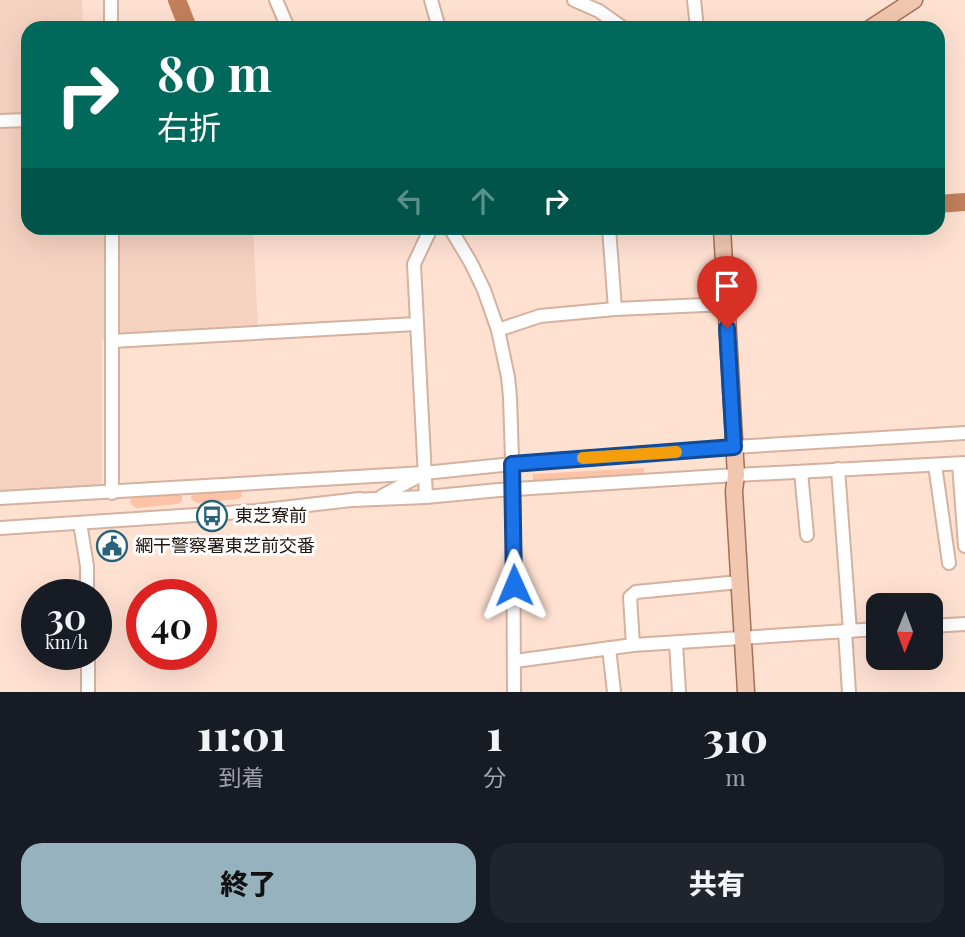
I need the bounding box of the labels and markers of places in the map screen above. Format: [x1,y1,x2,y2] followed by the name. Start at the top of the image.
[697,256,757,328] pin
[195,499,229,533] bus stop icon: 東芝寮前
[235,503,307,527] place label: 東芝寮前
[95,529,129,563] public building icon: 網干警察署東芝前交番
[135,533,315,557] place label: 網干警察署東芝前交番

